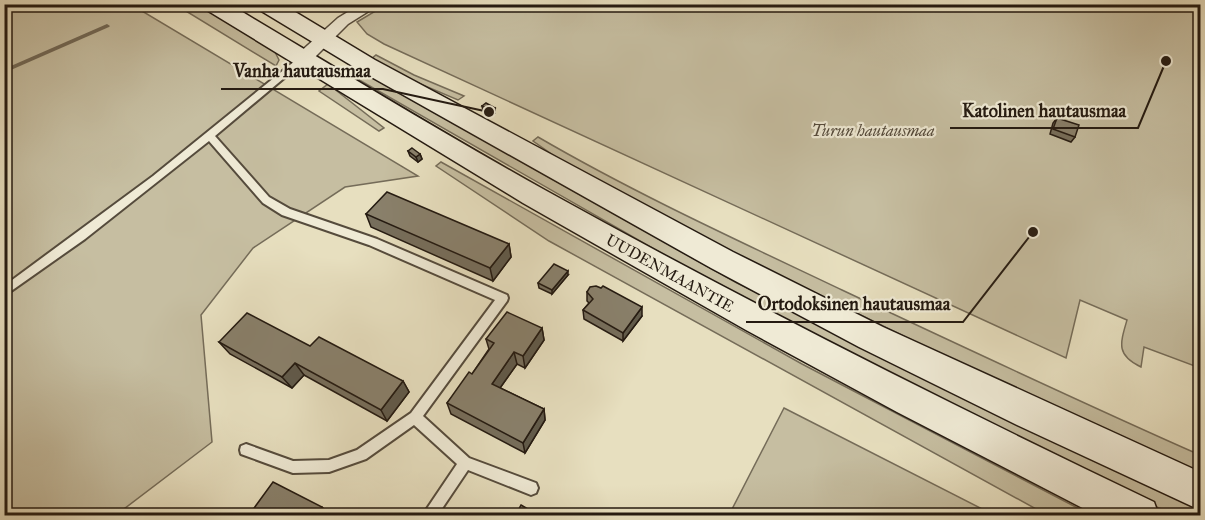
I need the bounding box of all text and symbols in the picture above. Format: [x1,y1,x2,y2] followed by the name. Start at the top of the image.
[221,53,383,89] callout: Vanha hautausmaa
[232,60,371,82] text: Vanha hautausmaa
[950,92,1138,128] callout: Katolinen hautausmaa
[962,100,1126,122] text: Katolinen hautausmaa
[811,121,935,140] park label: Turun hautausmaa
[603,230,737,316] street label: UUDENMAANTIE
[746,286,963,322] callout: Ortodoksinen hautausmaa
[758,293,951,315] text: Ortodoksinen hautausmaa

